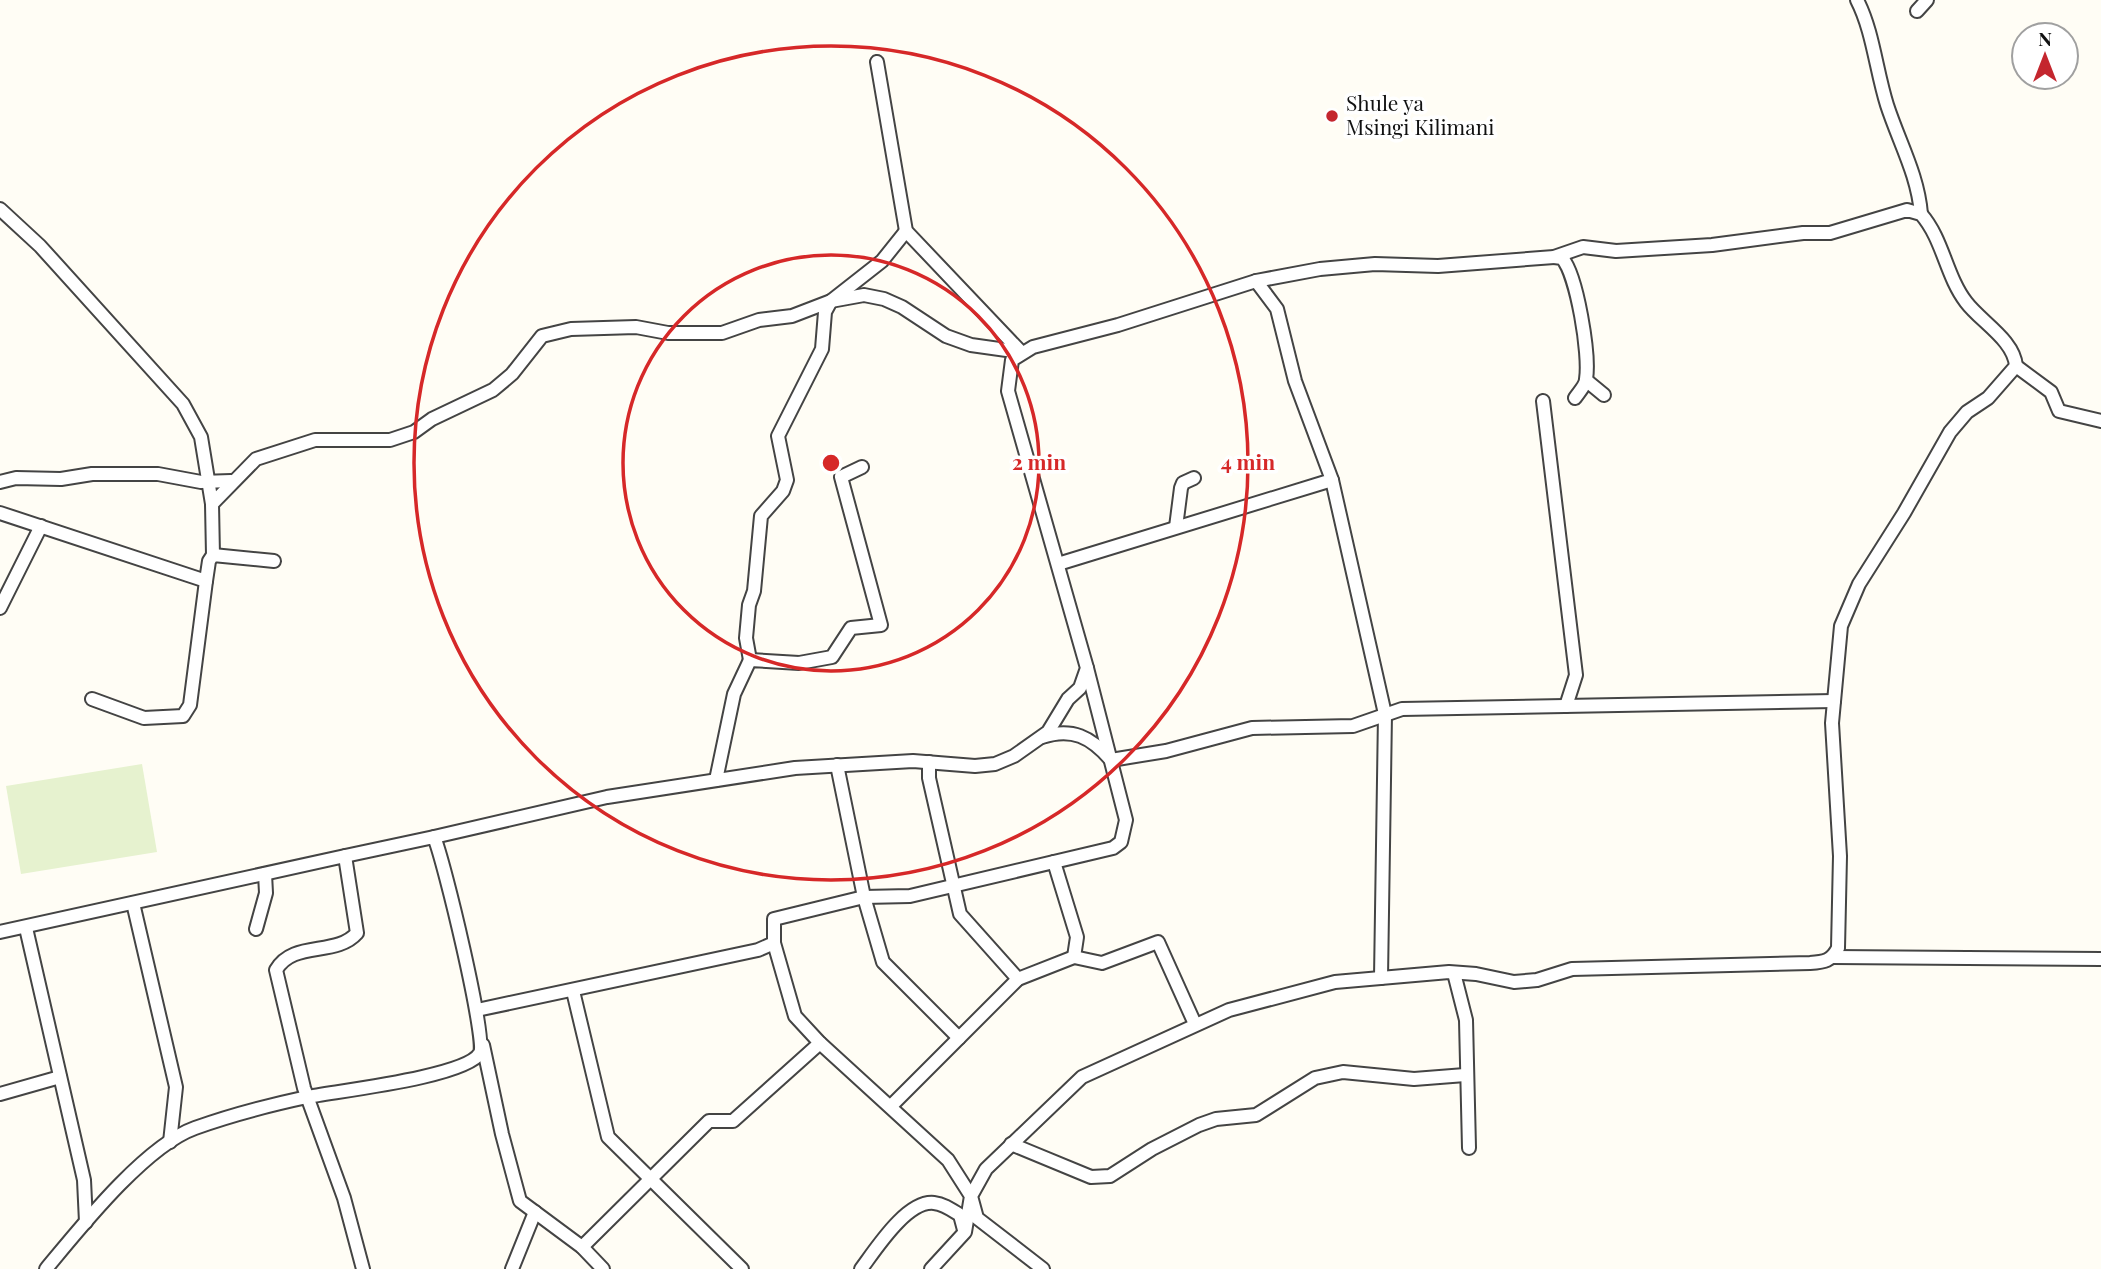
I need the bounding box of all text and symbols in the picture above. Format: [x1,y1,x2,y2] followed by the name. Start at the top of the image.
[2010,21,2080,91] north arrow
[2038,25,2052,51] text: N
[1346,88,1494,140] place label: Shule ya Msingi Kilimani
[1324,108,1340,124] marker: Shule ya Msingi Kilimani
[1012,447,1066,475] text: 2 min
[1221,447,1275,475] text: 4 min
[819,451,843,475] centre of rings

